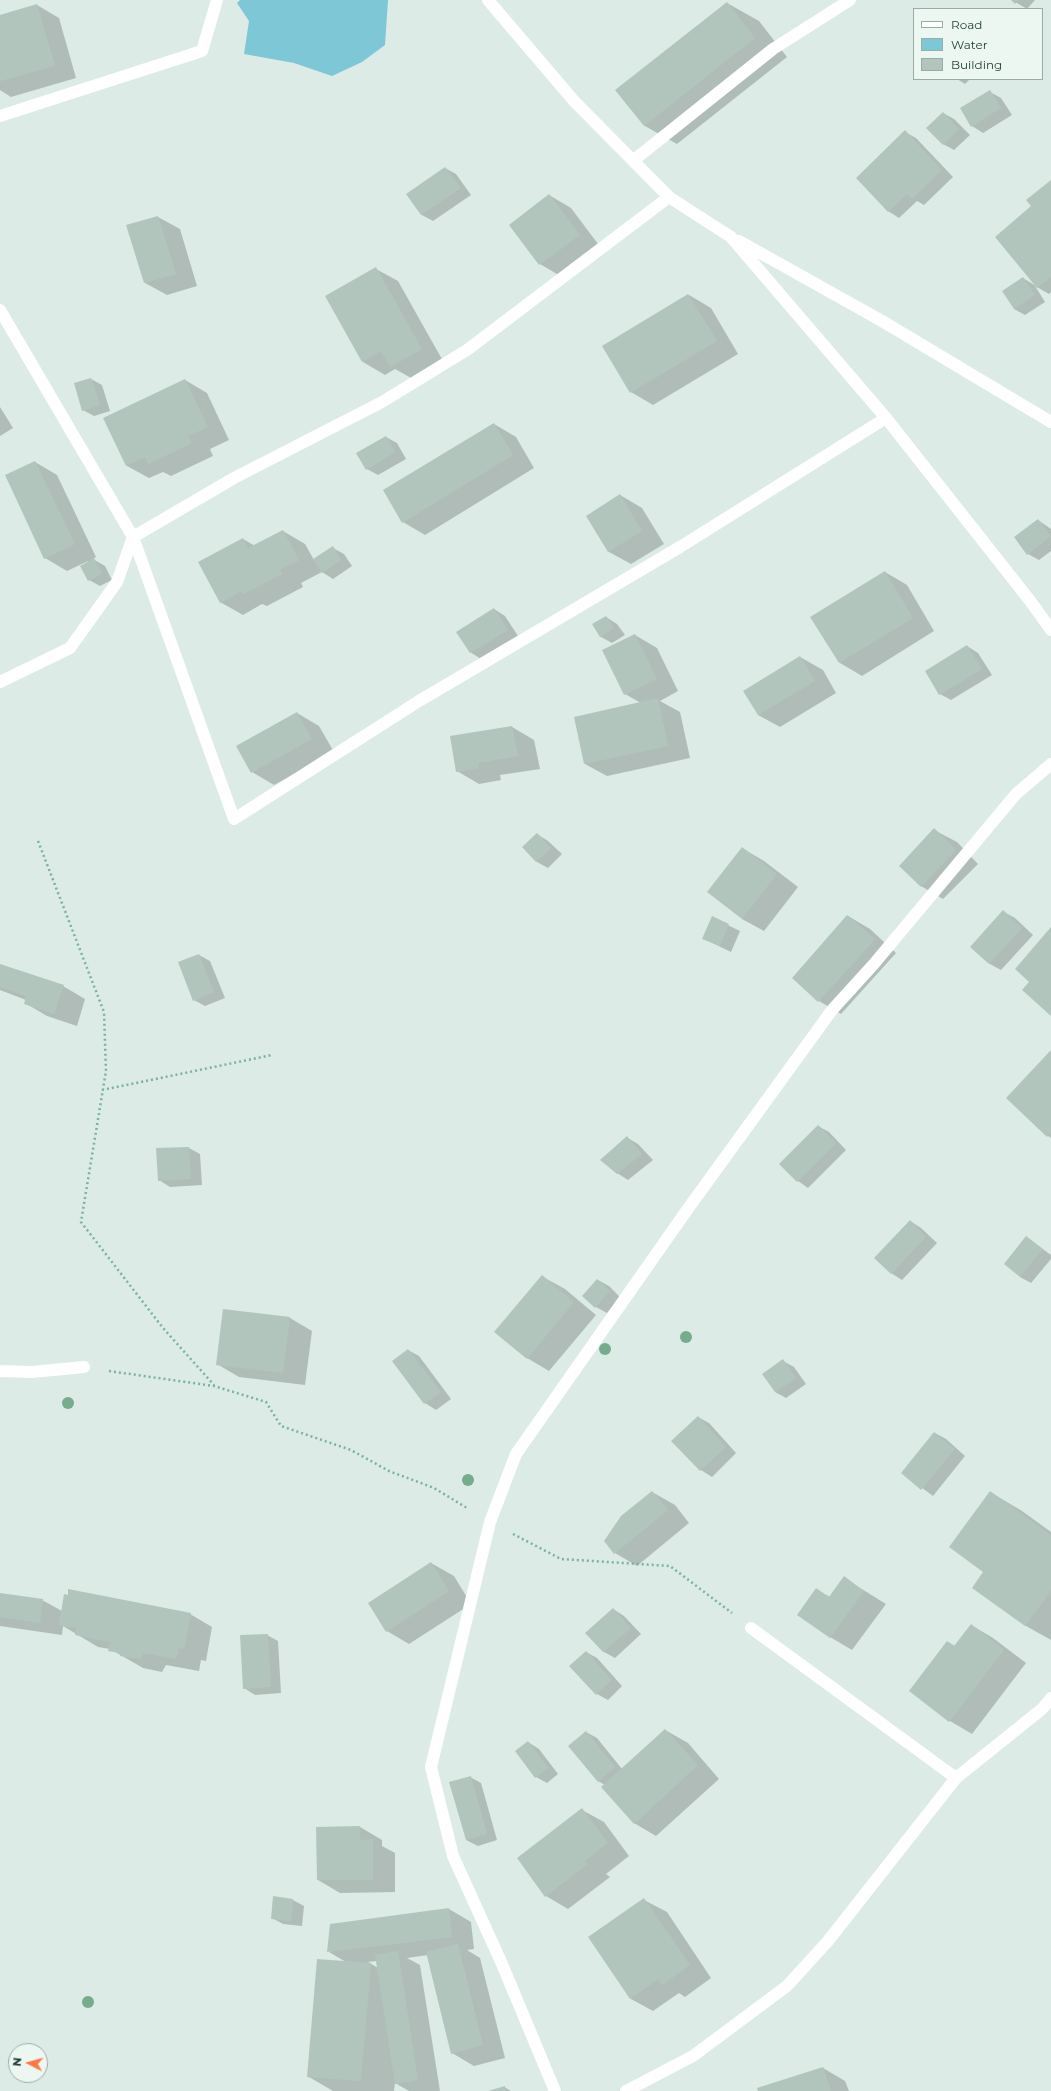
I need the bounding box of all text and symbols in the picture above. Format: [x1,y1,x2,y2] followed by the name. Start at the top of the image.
[913,8,1043,80] legend
[951,17,982,32] text: Road
[951,37,987,52] text: Water
[951,57,1002,72] text: Building
[8,2043,48,2083] north arrow
[10,2057,24,2067] text: N

